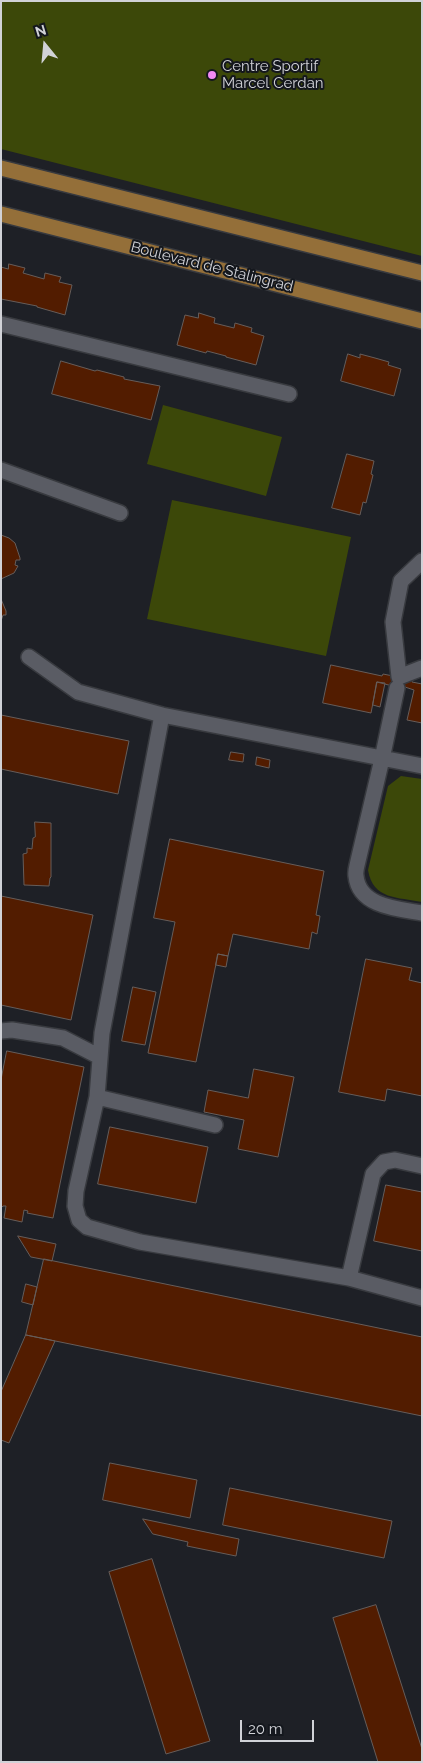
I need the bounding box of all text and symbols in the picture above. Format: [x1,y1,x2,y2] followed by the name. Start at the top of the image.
[20,20,70,70] north arrow
[33,21,48,40] text: N
[222,57,324,92] place label: Centre Sportif Marcel Cerdan
[206,69,218,81] marker: Centre Sportif Marcel Cerdan
[129,238,295,296] street label: Boulevard de Stalingrad
[243,1710,317,1742] scale bar
[248,1720,283,1738] text: 20 m

